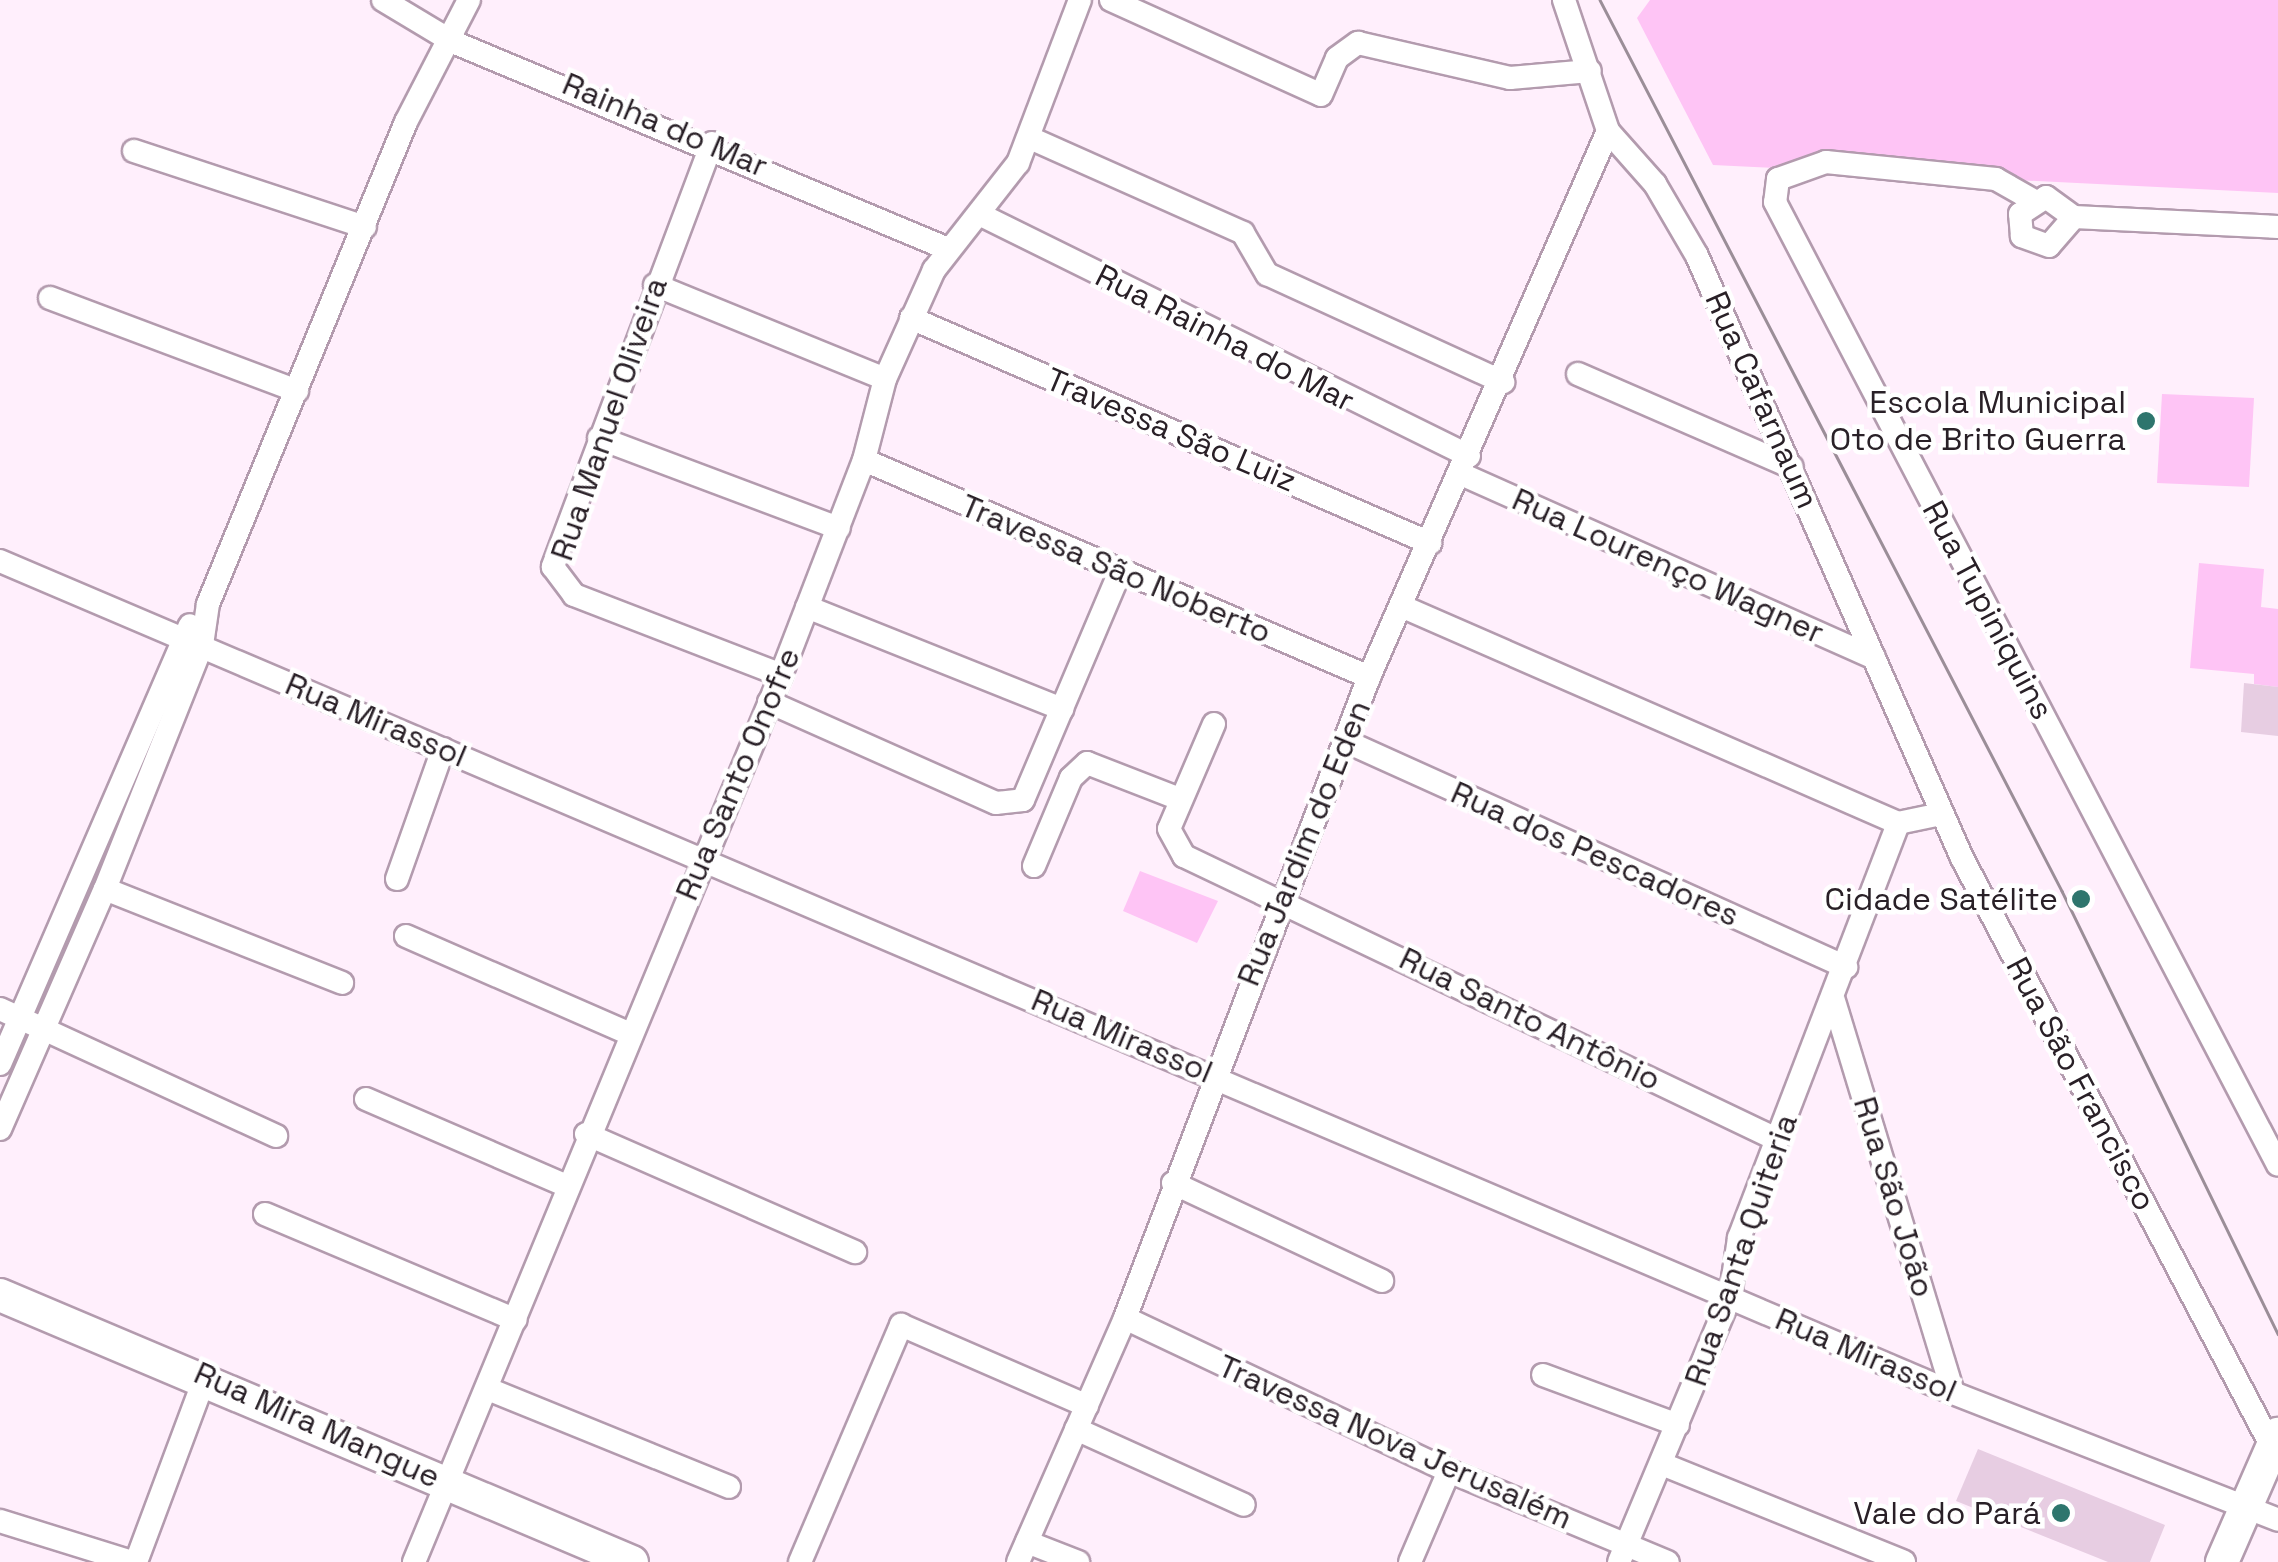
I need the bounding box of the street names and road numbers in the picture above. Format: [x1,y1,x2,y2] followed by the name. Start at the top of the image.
[557,65,773,185] street label: Rainha do Mar
[1089,256,1361,420] street label: Rua Rainha do Mar
[543,272,675,566] street label: Rua Manuel Oliveira
[1697,286,1827,514] street label: Rua Cafarnaum
[1040,360,1302,500] street label: Travessa São Luiz
[1506,480,1830,652] street label: Rua Lourenço Wagner
[955,486,1277,652] street label: Travessa São Noberto
[1914,494,2062,726] street label: Rua Tupiniquins
[667,642,809,906] street label: Rua Santo Onofre
[280,665,472,775] street label: Rua Mirassol
[1229,695,1379,991] street label: Rua Jardim do Eden
[1445,773,1745,935] street label: Rua dos Pescadores
[1393,939,1667,1099] street label: Rua Santo Antônio
[1998,951,2164,1217] street label: Rua São Francisco
[1026,981,1218,1091] street label: Rua Mirassol
[1845,1092,1943,1302] street label: Rua São João
[1676,1109,1806,1391] street label: Rua Santa Quiteria
[1770,1300,1962,1410] street label: Rua Mirassol
[1212,1347,1578,1537] street label: Travessa Nova Jerusalém
[188,1354,446,1496] street label: Rua Mira Mangue

